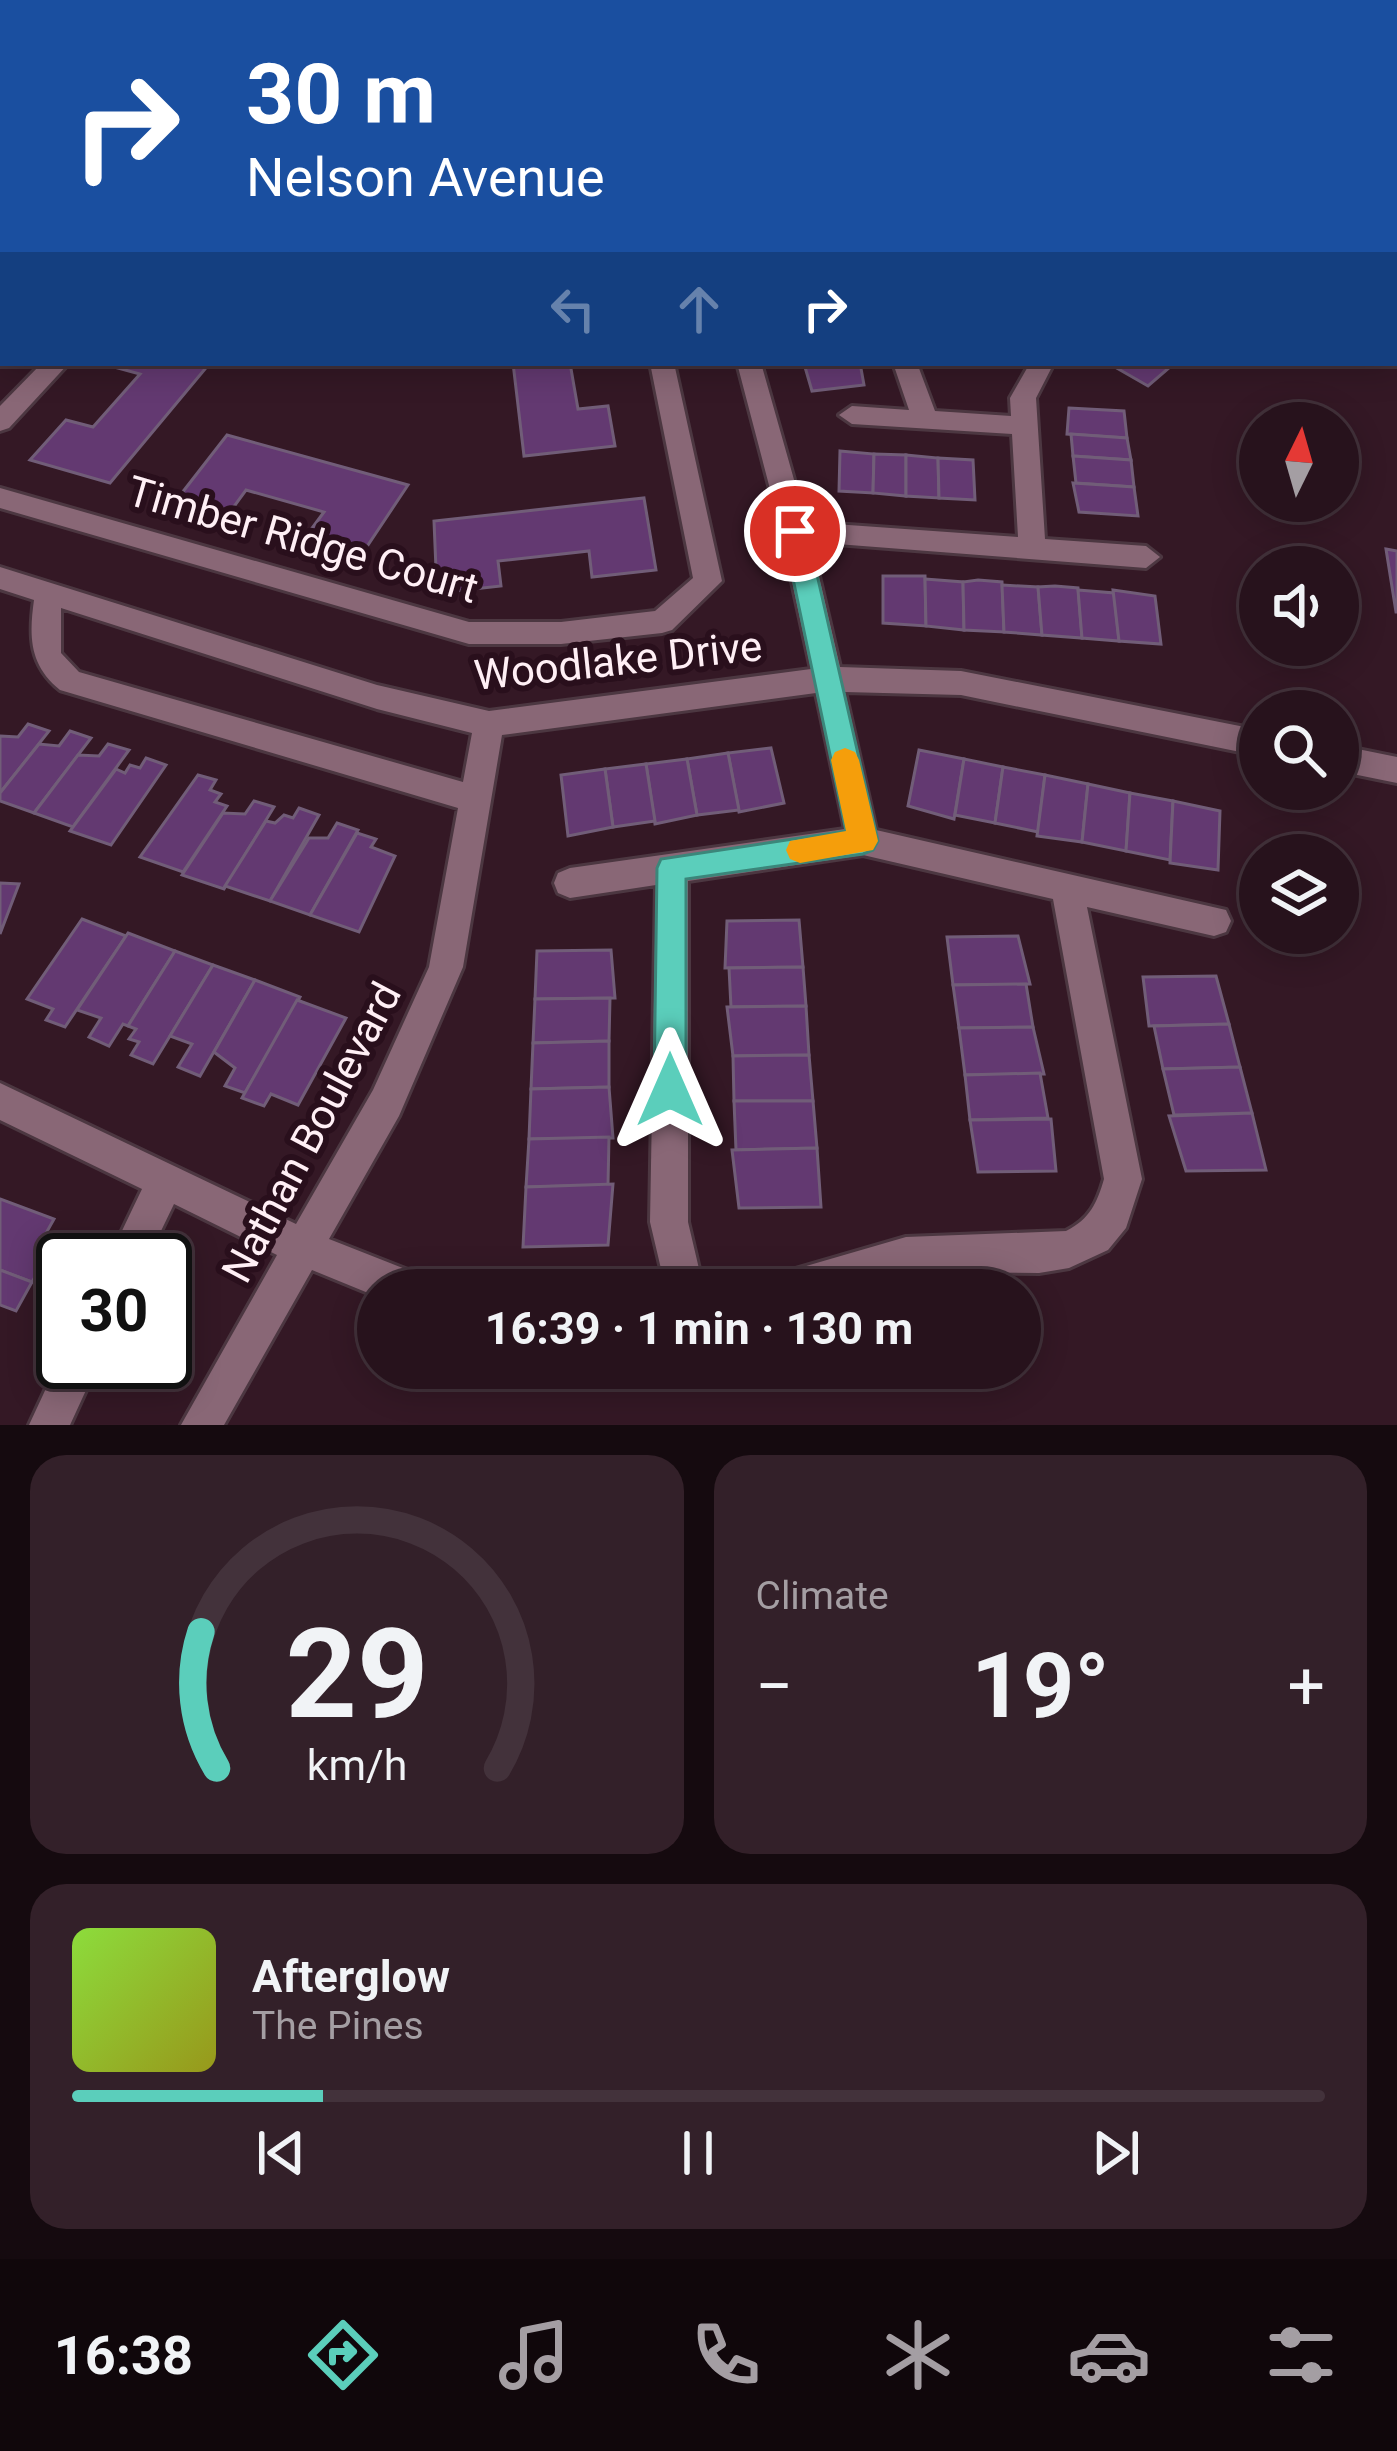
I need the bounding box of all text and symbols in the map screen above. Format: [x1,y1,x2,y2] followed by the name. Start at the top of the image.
[246,45,436,144] text: 30 m
[48,48,204,204] icon: right
[246,146,605,209] text: Nelson Avenue
[540,276,606,342] icon: left
[666,276,732,342] icon: ahead
[792,276,858,342] icon: right
[1239,402,1359,522] north arrow
[1239,402,1359,954] map controls
[122,466,484,613] street label: Timber Ridge Court
[744,480,846,582] pin
[762,498,828,564] icon: arrive
[1239,546,1359,666] button: sound
[472,621,764,700] street label: Woodlake Drive
[1239,690,1359,810] button: search
[1239,834,1359,954] button: layers
[212,974,411,1290] street label: Nathan Boulevard
[607,1027,733,1153] position arrow
[36,1233,192,1389] speed limit sign: 30
[485,1302,913,1355] text: 16:39 · 1 min · 130 m
[756,1573,889,1619] text: Climate
[285,1601,428,1747] text: 29
[971,1634,1110,1739] text: 19°
[756,1648,793,1725] text: −
[1288,1648,1325,1725] text: +
[306,1739,407,1789] text: km/h
[252,1950,450,2003] text: Afterglow
[252,2003,424,2049] text: The Pines
[248,2120,314,2186] icon: previous
[665,2120,731,2186] icon: pause
[1083,2120,1149,2186] icon: next
[301,2313,385,2397] icon: directions
[492,2313,576,2397] icon: music
[684,2313,768,2397] icon: phone
[876,2313,960,2397] icon: climate
[1067,2313,1151,2397] icon: car
[1259,2313,1343,2397] icon: filters
[54,2324,193,2387] text: 16:38

